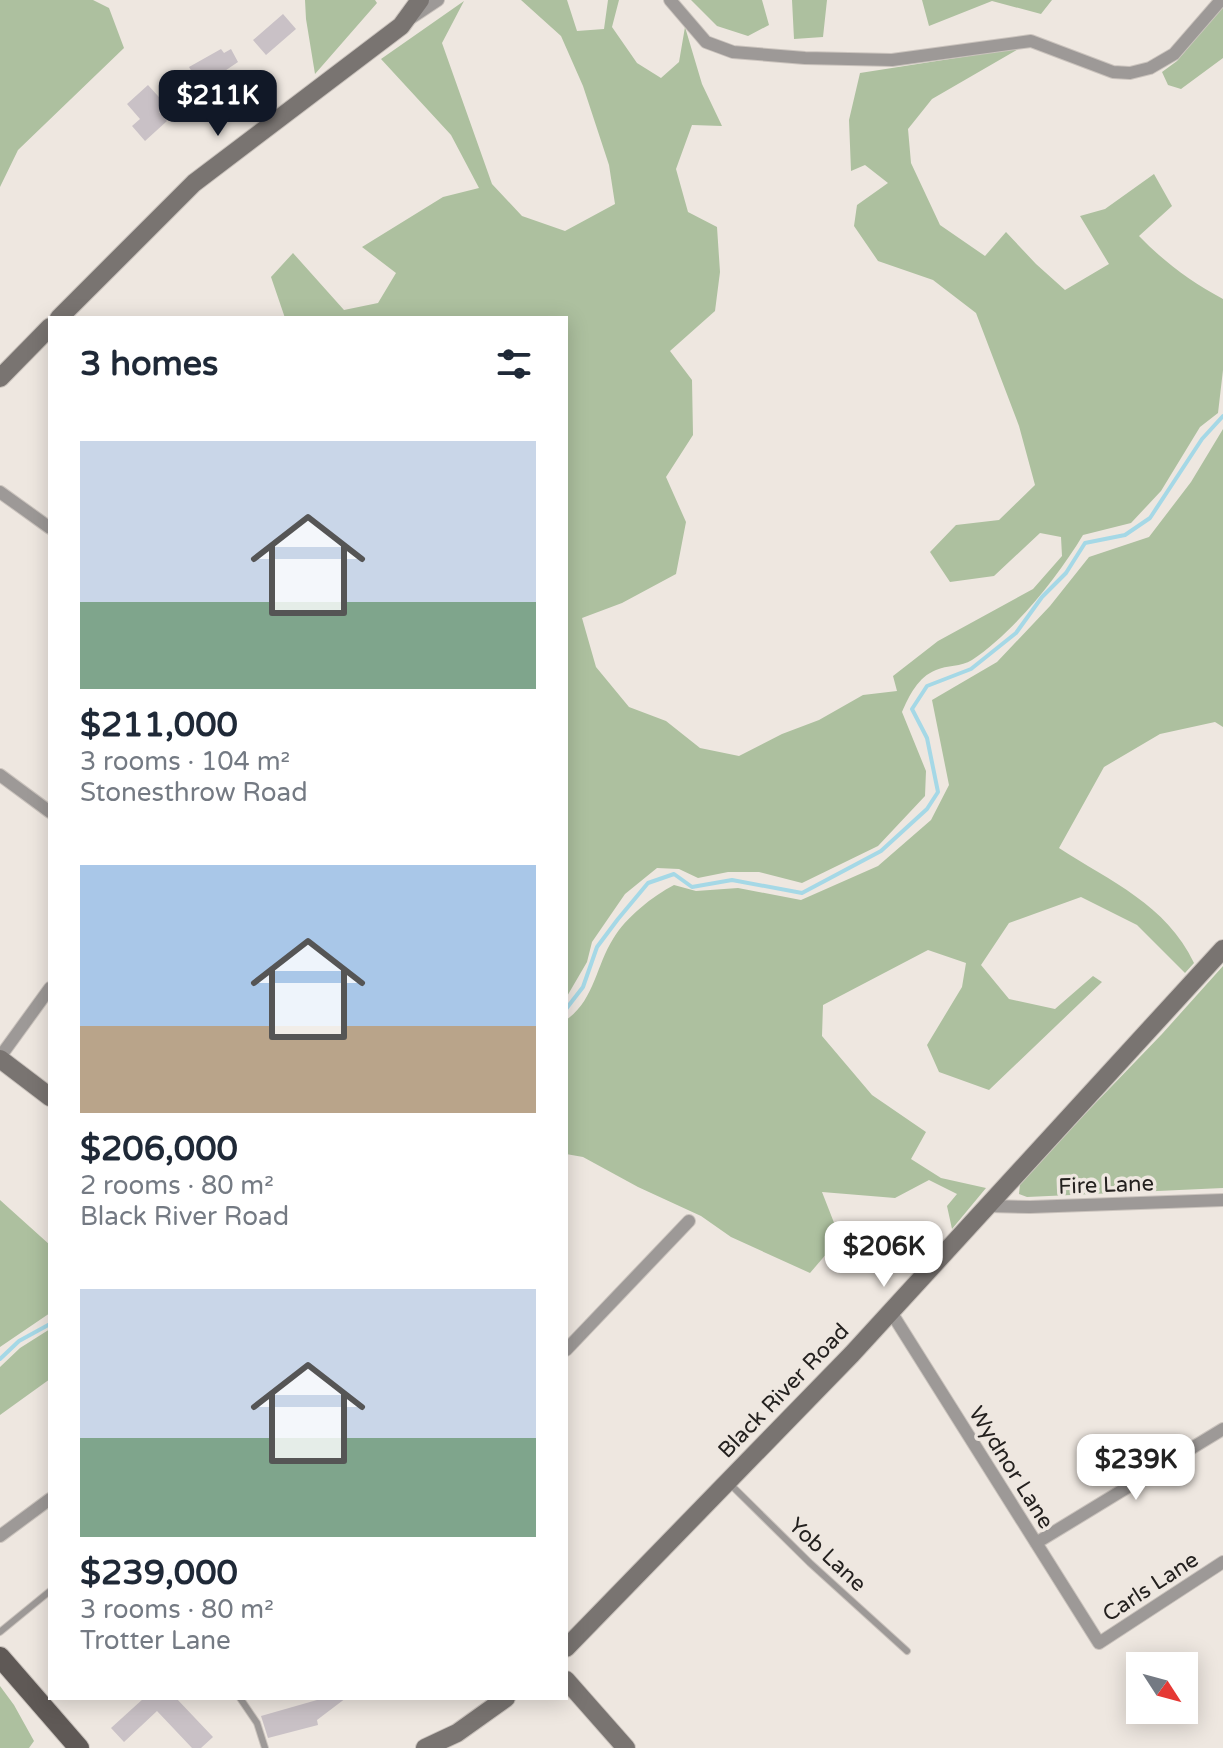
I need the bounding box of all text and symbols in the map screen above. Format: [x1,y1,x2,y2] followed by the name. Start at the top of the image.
[162,70,274,138] pin: $211K
[177,80,259,111] text: $211K
[492,342,536,386] icon: filters
[80,344,218,385] text: 3 homes
[236,493,380,637] icon: home
[80,705,238,746] text: $211,000
[80,746,290,777] text: 3 rooms · 104 m²
[80,777,308,808] text: Stonesthrow Road
[236,917,380,1061] icon: home
[80,1129,238,1170] text: $206,000
[80,1170,274,1201] text: 2 rooms · 80 m²
[1058,1170,1154,1200] street label: Fire Lane
[80,1201,289,1232] text: Black River Road
[828,1221,940,1289] pin: $206K
[843,1231,925,1262] text: $206K
[713,1318,855,1463] street label: Black River Road
[236,1341,380,1485] icon: home
[963,1402,1059,1534] street label: Wydnor Lane
[1080,1434,1192,1502] pin: $239K
[1095,1444,1177,1475] text: $239K
[783,1512,871,1597] street label: Yob Lane
[1098,1546,1203,1627] street label: Carls Lane
[80,1553,238,1594] text: $239,000
[80,1594,274,1625] text: 3 rooms · 80 m²
[80,1625,231,1656] text: Trotter Lane
[1126,1652,1198,1724] north arrow
[1126,1652,1198,1724] map controls

